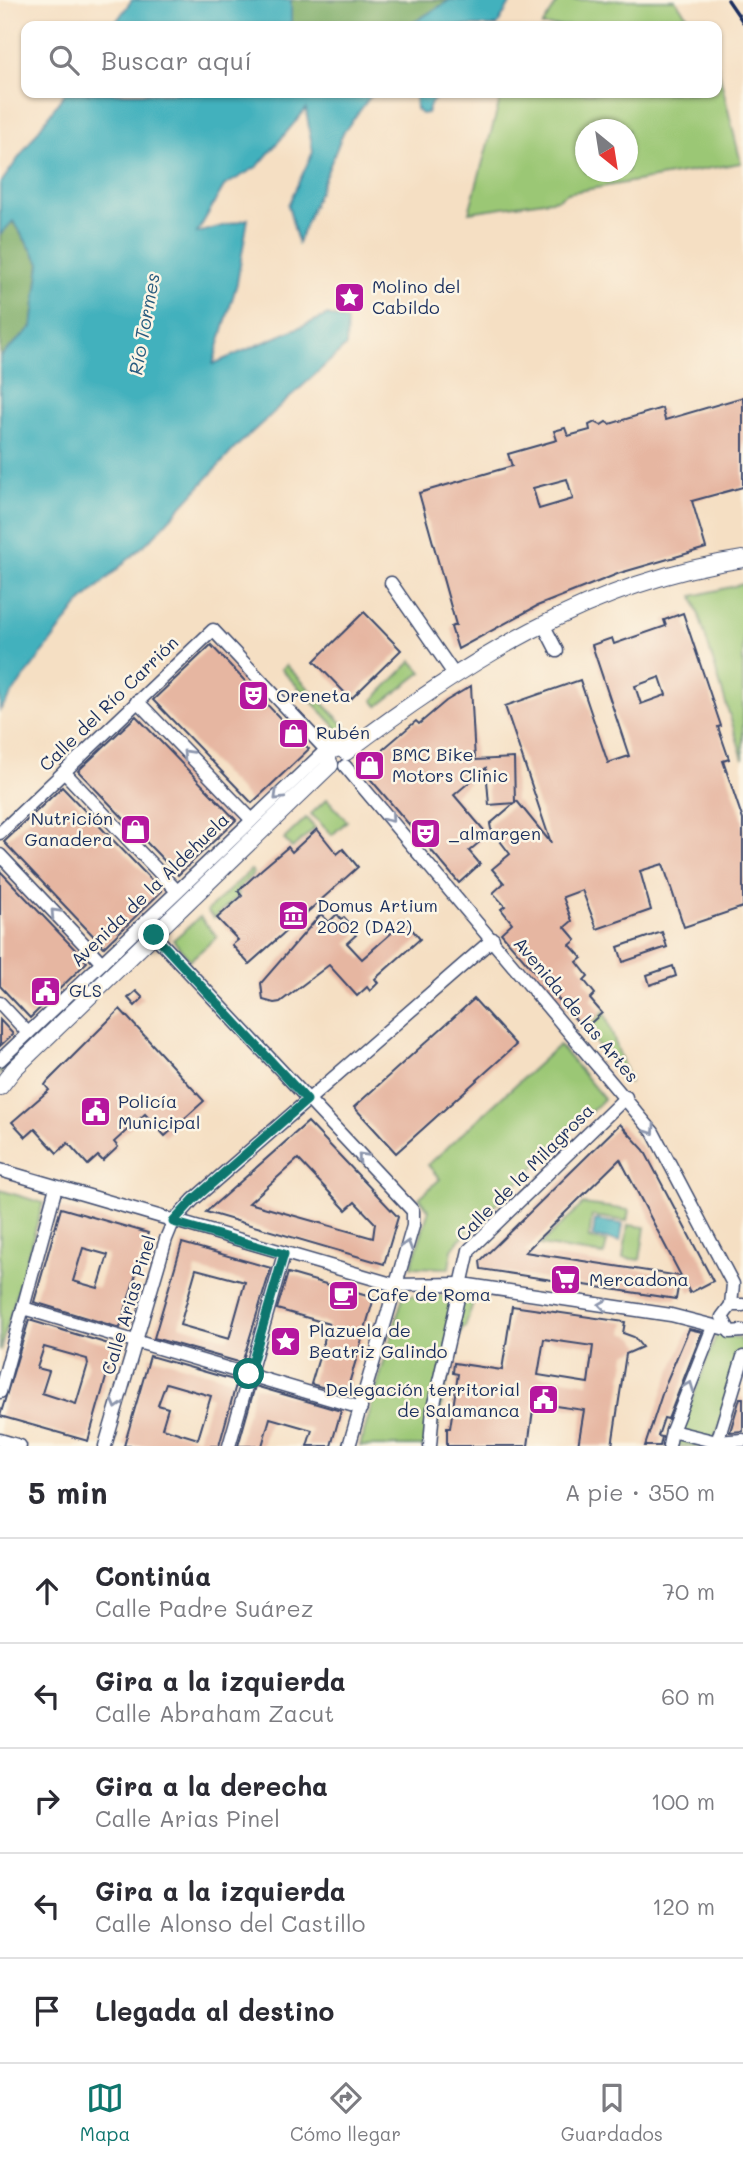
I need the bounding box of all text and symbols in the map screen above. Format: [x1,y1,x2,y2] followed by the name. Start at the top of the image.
[21,21,722,98] search box
[45,41,83,79] icon: search
[101,43,252,77] text: Buscar aquí
[575,119,638,182] north arrow
[122,271,165,377] water label: Río Tormes
[372,274,461,319] place label: Molino del Cabildo
[332,280,366,314] place icon: Molino del Cabildo
[34,630,183,776] street label: Calle del Río Carrión
[236,679,270,713] theatre icon: Oreneta
[276,683,351,707] place label: Oreneta
[276,716,310,750] shop icon: Rubén
[316,720,370,744] place label: Rubén
[392,742,508,787] place label: BMC Bike Motors Clinic
[352,748,386,782] shop icon: BMC Bike Motors Clinic
[183,749,196,762] one-way arrow
[273,787,286,800] one-way arrow
[24,806,113,851] place label: Nutrición Ganadera
[65,807,234,971] street label: Avenida de la Aldehuela
[382,809,394,822] one-way arrow
[119,812,153,846] shop icon: Nutrición Ganadera
[409,817,443,851] theatre icon: _almargen
[448,821,541,845] place label: _almargen
[317,893,438,938] place label: Domus Artium 2002 (DA2)
[277,899,311,933] museum icon: Domus Artium 2002 (DA2)
[51,908,63,921] one-way arrow
[138,919,169,950] route end
[509,932,645,1087] street label: Avenida de las Artes
[29,974,63,1008] public building icon: GLS
[69,978,102,1002] place label: GLS
[118,1089,201,1134] place label: Policía Municipal
[78,1095,112,1129] public building icon: Policía Municipal
[450,1098,598,1246] street label: Calle de la Milagrosa
[643,1123,656,1136] one-way arrow
[357,1152,370,1165] one-way arrow
[95,1232,161,1377] street label: Calle Arias Pinel
[399,1239,414,1251] one-way arrow
[549,1263,583,1297] supermarket icon: Mercadona
[589,1267,689,1291] place label: Mercadona
[327,1278,361,1312] cafe icon: Cafe de Roma
[367,1282,491,1306] place label: Cafe de Roma
[597,1298,609,1313] one-way arrow
[309,1318,448,1363] place label: Plazuela de Beatriz Galindo
[269,1324,303,1358] place icon: Plazuela de Beatriz Galindo
[233,1358,264,1389] route start
[325,1377,520,1422] place label: Delegación territorial de Salamanca
[681,1381,695,1393] one-way arrow
[526,1383,560,1417] public building icon: Delegación territorial de Salamanca
[111,1398,126,1410] one-way arrow
[28,1472,108,1512] text: 5 min
[565,1477,715,1507] text: A pie · 350 m
[95,1559,211,1593] text: Continúa
[28,1572,66,1610] icon: ahead
[662,1576,715,1606] text: 70 m
[95,1593,313,1623] text: Calle Padre Suárez
[95,1664,346,1698] text: Gira a la izquierda
[28,1677,66,1715] icon: left
[661,1681,715,1711] text: 60 m
[95,1698,334,1728] text: Calle Abraham Zacut
[95,1769,328,1803] text: Gira a la derecha
[28,1782,66,1820] icon: right
[651,1786,715,1816] text: 100 m
[95,1803,280,1833] text: Calle Arias Pinel
[95,1874,346,1908] text: Gira a la izquierda
[28,1887,66,1925] icon: left
[652,1891,715,1921] text: 120 m
[95,1908,365,1938] text: Calle Alonso del Castillo
[28,1992,66,2030] icon: arrive
[95,1994,334,2028] text: Llegada al destino
[80,2079,130,2146] tab: Mapa
[290,2079,401,2146] tab: Cómo llegar
[561,2079,663,2146] tab: Guardados

